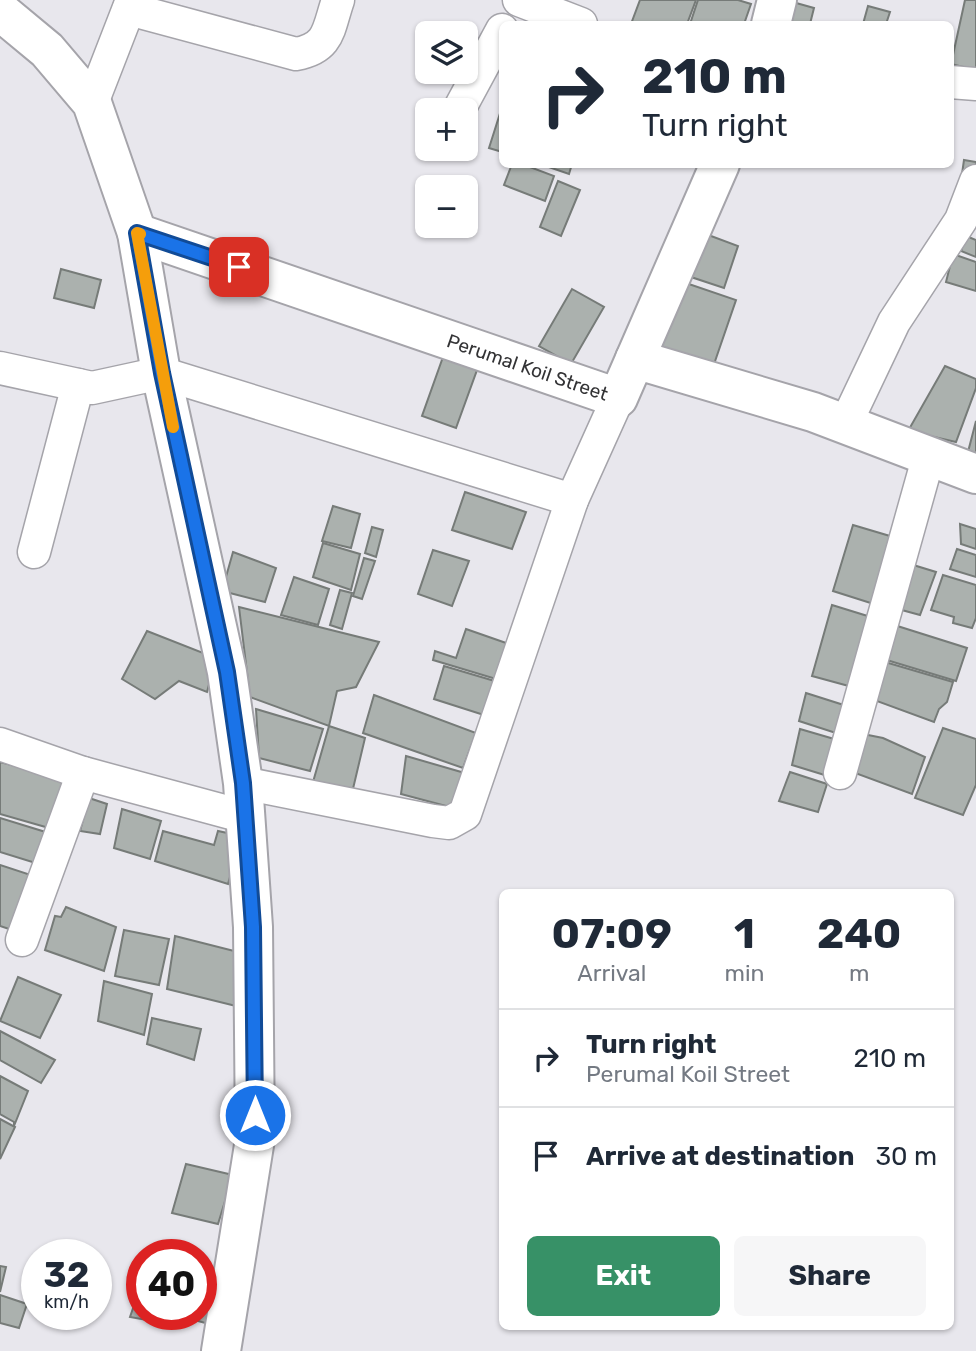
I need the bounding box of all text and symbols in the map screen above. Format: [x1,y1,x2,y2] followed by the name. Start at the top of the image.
[415,21,478,238] map controls
[415,21,478,84] button: layers
[642,47,787,105] text: 210 m
[527,49,618,140] icon: right
[415,98,478,161] button: +
[642,106,787,144] text: Turn right
[415,175,478,238] button: −
[209,237,269,297] pin
[220,248,258,286] icon: arrive
[444,329,612,405] street label: Perumal Koil Street
[552,909,672,959] text: 07:09
[734,909,755,959] text: 1
[817,909,901,959] text: 240
[577,959,646,987] text: Arrival
[725,959,764,987] text: min
[849,959,869,987] text: m
[586,1029,716,1060] text: Turn right
[527,1039,565,1077] icon: right
[854,1043,926,1074] text: 210 m
[586,1060,790,1088] text: Perumal Koil Street
[218,1078,292,1152] position arrow
[527,1137,565,1175] icon: arrive
[586,1141,854,1172] text: Arrive at destination
[875,1141,937,1172] text: 30 m
[527,1236,720,1316] button: Exit
[734,1236,926,1316] button: Share
[126,1239,217,1330] speed limit sign: 40
[44,1254,89,1296] text: 32
[44,1291,89,1313] text: km/h

